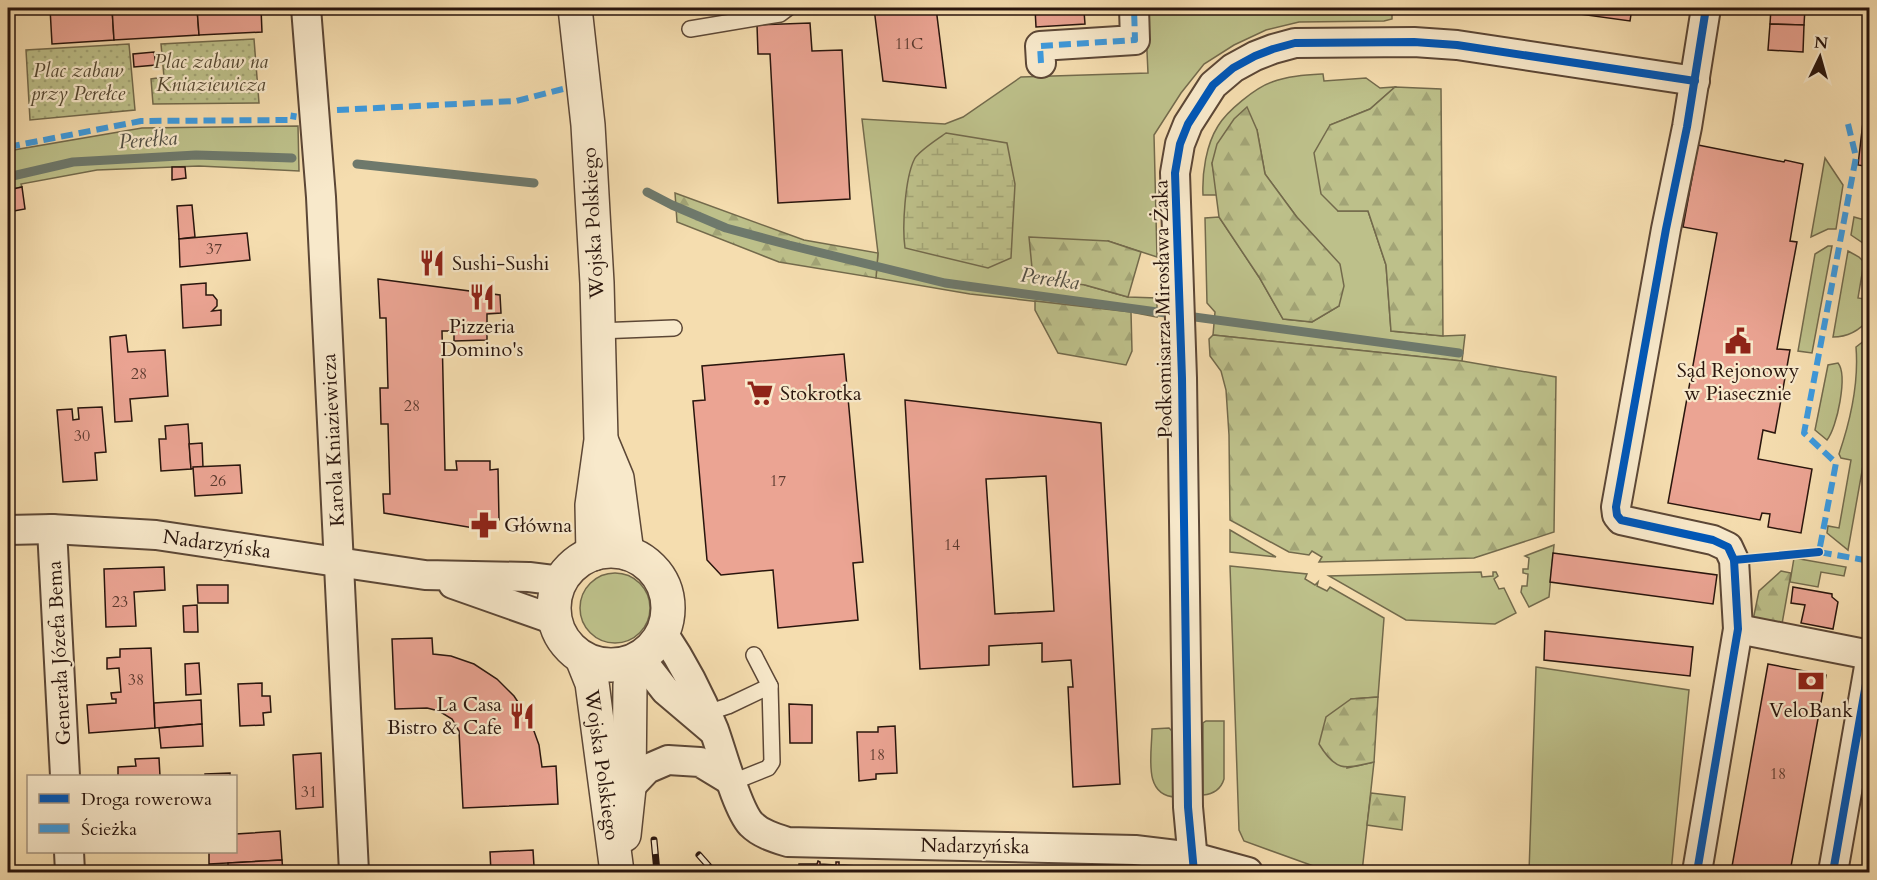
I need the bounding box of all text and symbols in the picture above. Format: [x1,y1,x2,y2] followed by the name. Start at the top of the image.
[1790,27,1850,87] north arrow
[1813,31,1829,55] text: N
[895,33,923,55] house number: 11C
[154,48,268,98] park label: Plac zabaw na Kniaziewicza
[29,57,125,107] park label: Plac zabaw przy Perełce
[117,123,179,157] water label: Perełka
[576,146,611,300] street label: Wojska Polskiego
[1147,179,1179,439] street label: Podkomisarza Mirosława Żaka
[206,238,222,260] house number: 37
[417,248,447,278] restaurant icon: Sushi-Sushi
[452,250,550,277] place label: Sushi-Sushi
[1019,261,1081,297] water label: Perełka
[467,282,497,312] restaurant icon: Pizzeria Domino's
[440,313,524,363] place label: Pizzeria Domino's
[1723,326,1753,356] public building icon: Sąd Rejonowy w Piasecznie
[315,352,351,527] street label: Karola Kniaziewicza
[1677,357,1800,407] place label: Sąd Rejonowy w Piasecznie
[131,363,147,385] house number: 28
[745,378,775,408] supermarket icon: Stokrotka
[780,380,862,407] place label: Stokrotka
[404,395,420,417] house number: 28
[74,425,90,447] house number: 30
[210,470,226,492] house number: 26
[770,470,786,492] house number: 17
[469,510,499,540] pharmacy icon: Główna
[504,512,573,539] place label: Główna
[161,523,273,565] street label: Nadarzyńska
[944,534,960,556] house number: 14
[41,560,77,746] street label: Generała Józefa Bema
[112,591,128,613] house number: 23
[1796,666,1826,696] bank icon: VeloBank
[128,669,144,691] house number: 38
[578,687,626,842] street label: Wojska Polskiego
[387,691,502,741] place label: La Casa Bistro & Cafe
[1769,697,1853,724] place label: VeloBank
[507,701,537,731] restaurant icon: La Casa Bistro & Cafe
[869,744,885,766] house number: 18
[1770,763,1786,785] house number: 18
[27,775,237,853] legend
[301,781,317,803] house number: 31
[81,787,212,812] text: Droga rowerowa
[81,817,137,842] text: Ścieżka
[920,832,1030,860] street label: Nadarzyńska

